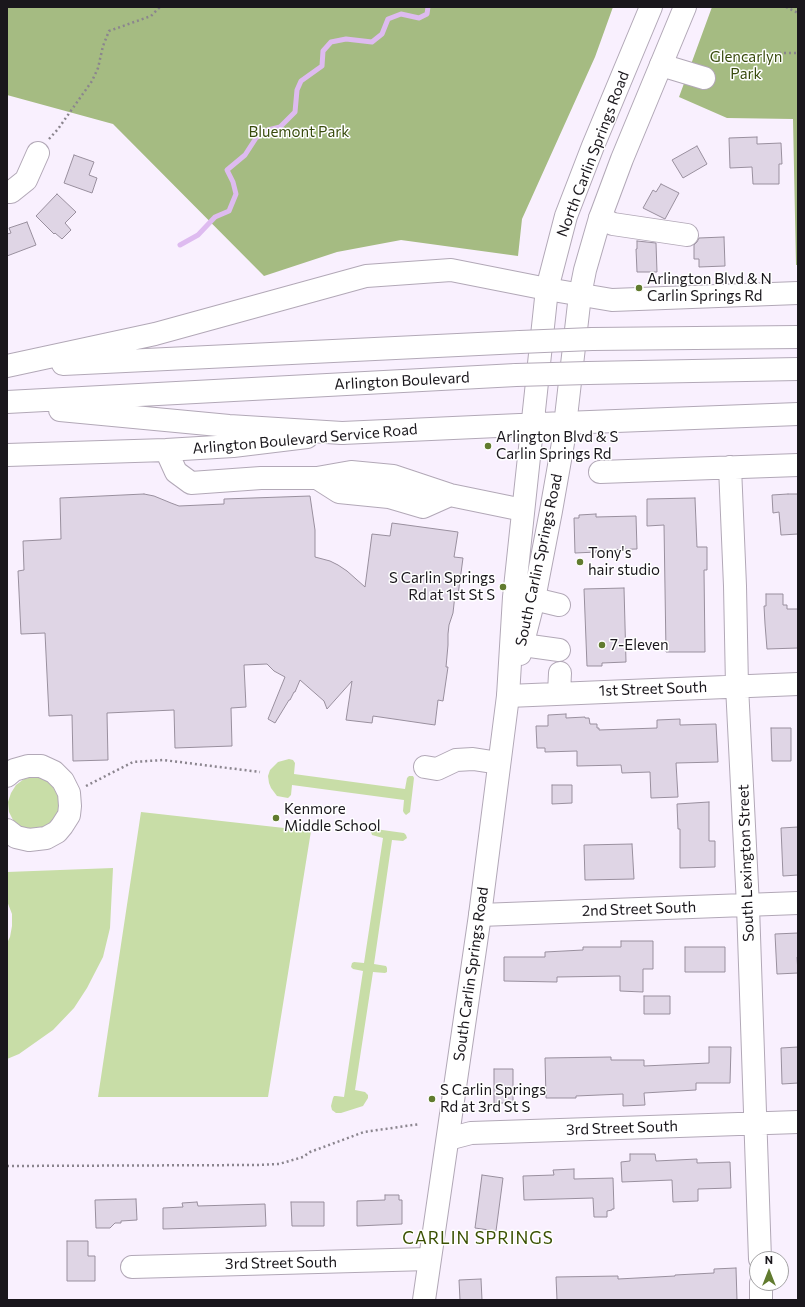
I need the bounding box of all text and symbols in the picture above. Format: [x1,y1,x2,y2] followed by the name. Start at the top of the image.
[710,48,782,83] park label: Glencarlyn Park
[553,69,633,239] street label: North Carlin Springs Road
[249,123,349,141] park label: Bluemont Park
[647,270,772,305] place label: Arlington Blvd & N Carlin Springs Rd
[634,283,644,293] marker: Arlington Blvd & N Carlin Springs Rd
[334,368,470,394] street label: Arlington Boulevard
[192,420,418,458] street label: Arlington Boulevard Service Road
[496,428,618,463] place label: Arlington Blvd & S Carlin Springs Rd
[483,441,493,451] marker: Arlington Blvd & S Carlin Springs Rd
[512,472,566,648] street label: South Carlin Springs Road
[588,544,660,579] place label: Tony's hair studio
[575,557,585,567] marker: Tony's hair studio
[389,569,495,604] place label: S Carlin Springs Rd at 1st St S
[498,582,508,592] marker: S Carlin Springs Rd at 1st St S
[610,636,669,654] place label: 7-Eleven
[597,640,607,650] marker: 7-Eleven
[599,678,707,700] street label: 1st Street South
[734,784,758,942] street label: South Lexington Street
[284,800,381,835] place label: Kenmore Middle School
[271,813,281,823] marker: Kenmore Middle School
[450,886,492,1062] street label: South Carlin Springs Road
[581,898,697,920] street label: 2nd Street South
[440,1081,546,1116] place label: S Carlin Springs Rd at 3rd St S
[427,1094,437,1104] marker: S Carlin Springs Rd at 3rd St S
[566,1117,678,1139] street label: 3rd Street South
[402,1228,554,1248] district label: CARLIN SPRINGS
[749,1251,789,1291] north arrow
[225,1253,337,1273] street label: 3rd Street South
[765,1253,773,1266] text: N

